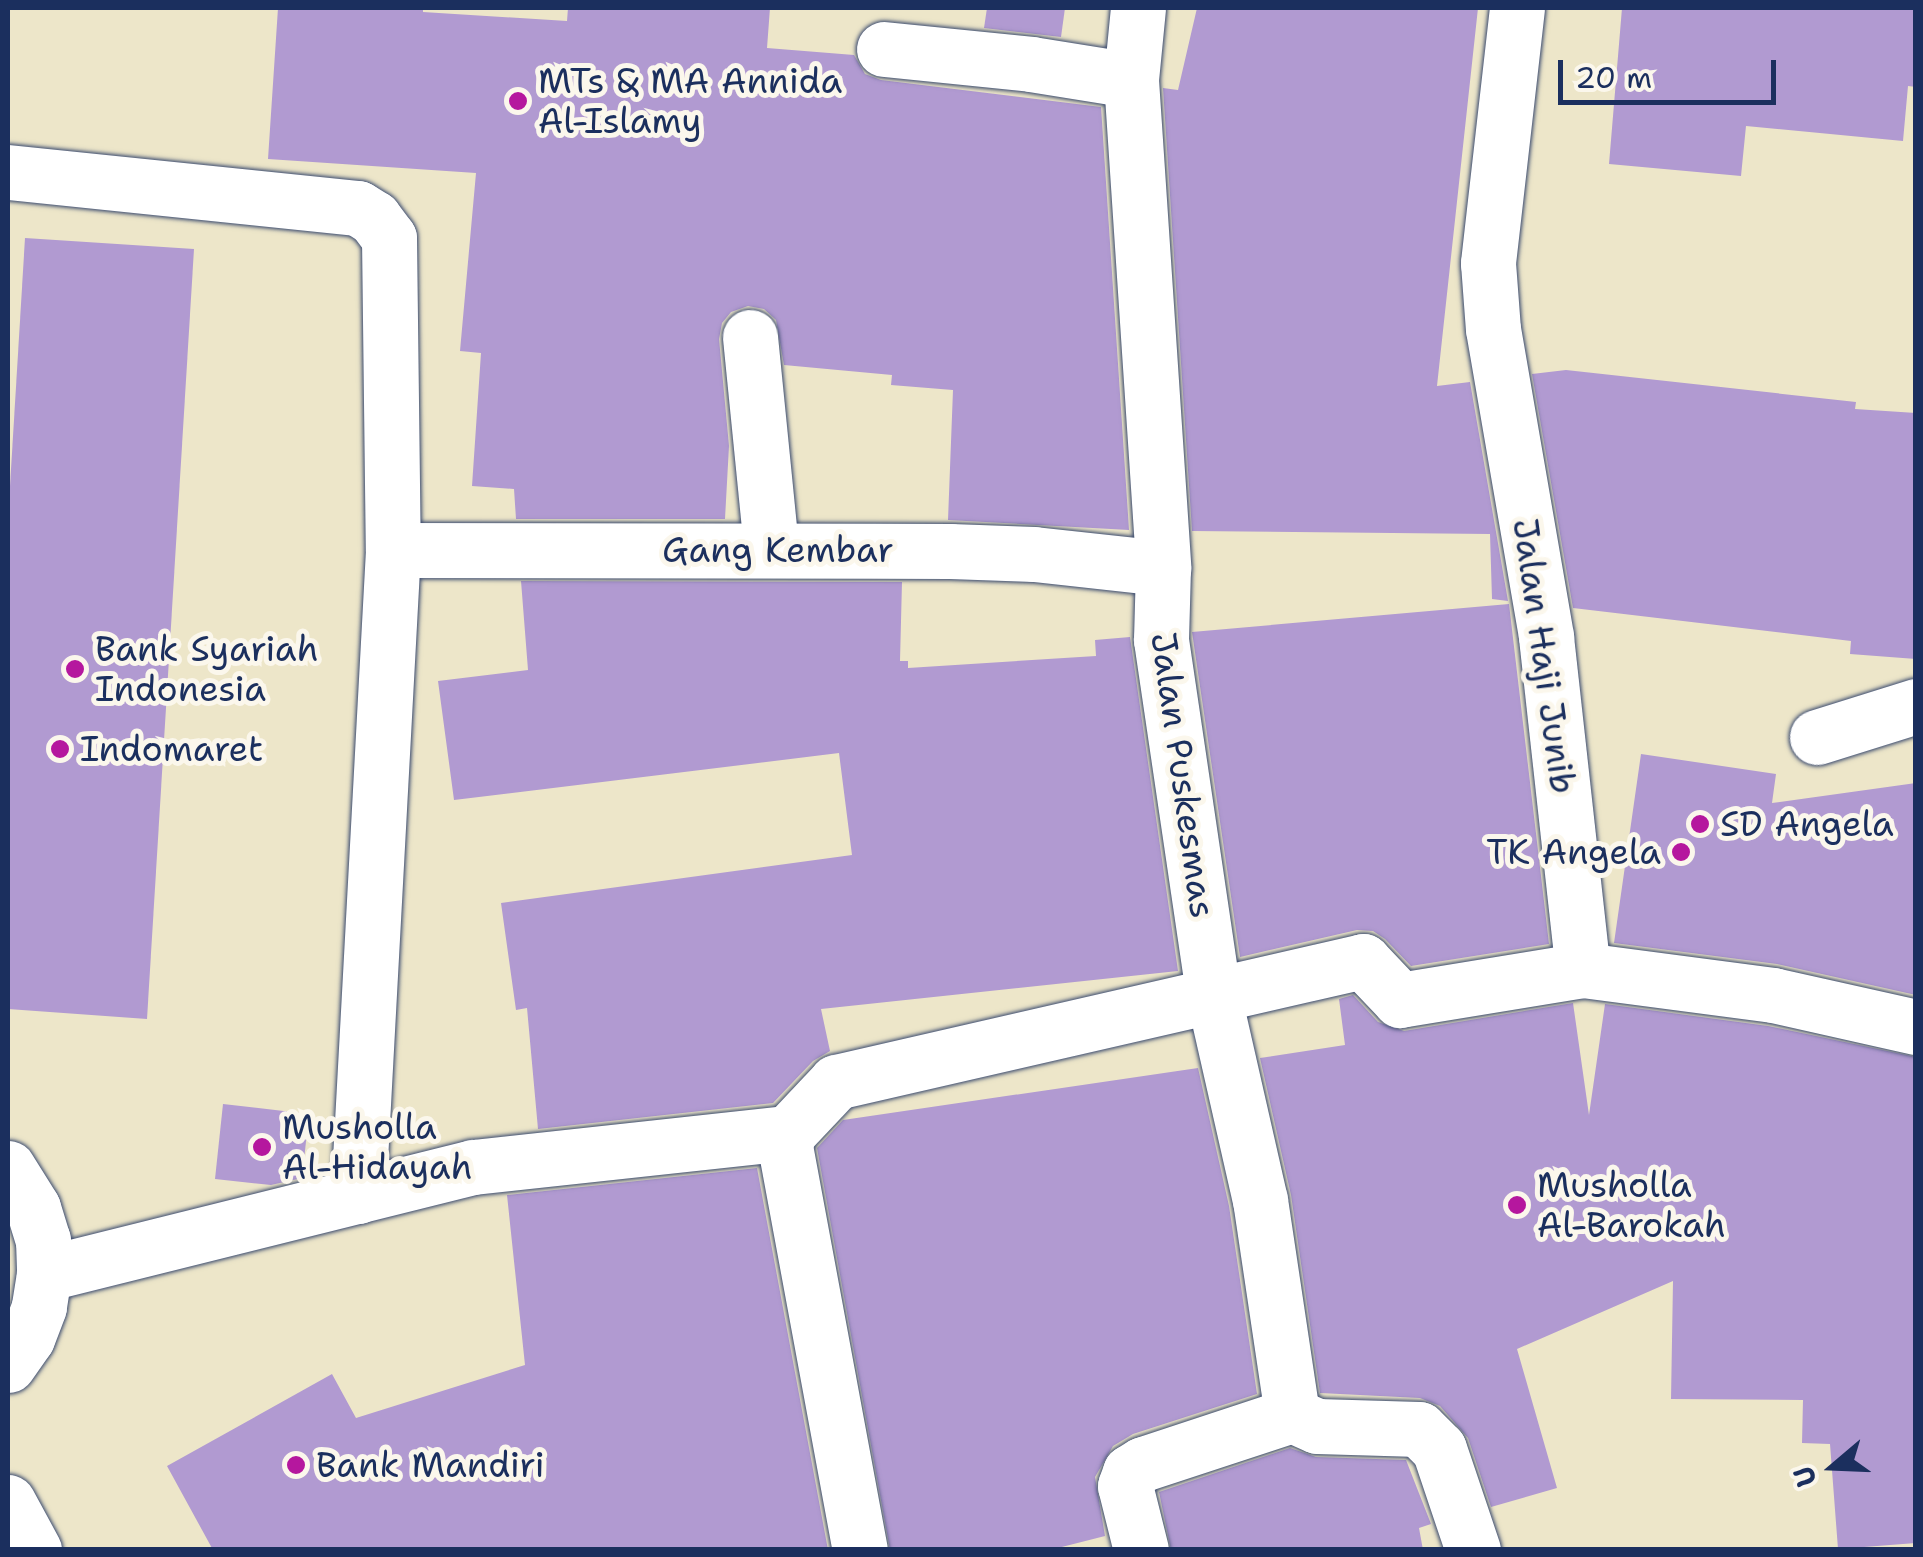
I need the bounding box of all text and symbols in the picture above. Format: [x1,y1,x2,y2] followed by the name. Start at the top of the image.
[1563,40,1780,102] scale bar
[1575,57,1652,98] text: 20 m
[538,60,842,142] place label: MTs & MA Annida Al-Islamy
[507,90,529,112] marker: MTs & MA Annida Al-Islamy
[1504,516,1584,796] street label: Jalan Haji Junib
[662,529,894,571] street label: Gang Kembar
[95,628,319,710] place label: Bank Syariah Indonesia
[1142,629,1224,921] street label: Jalan Puskesmas
[64,658,86,680] marker: Bank Syariah Indonesia
[80,728,263,770] place label: Indomaret
[49,738,71,760] marker: Indomaret
[1720,803,1894,845] place label: SD Angela
[1689,813,1711,835] marker: SD Angela
[1486,831,1661,873] place label: TK Angela
[1670,841,1692,863] marker: TK Angela
[282,1106,473,1188] place label: Musholla Al-Hidayah
[251,1136,273,1158] marker: Musholla Al-Hidayah
[1537,1164,1726,1246] place label: Musholla Al-Barokah
[1506,1194,1528,1216] marker: Musholla Al-Barokah
[1783,1417,1883,1517] north arrow
[316,1444,545,1486] place label: Bank Mandiri
[285,1454,307,1476] marker: Bank Mandiri
[1784,1462,1826,1492] text: U

